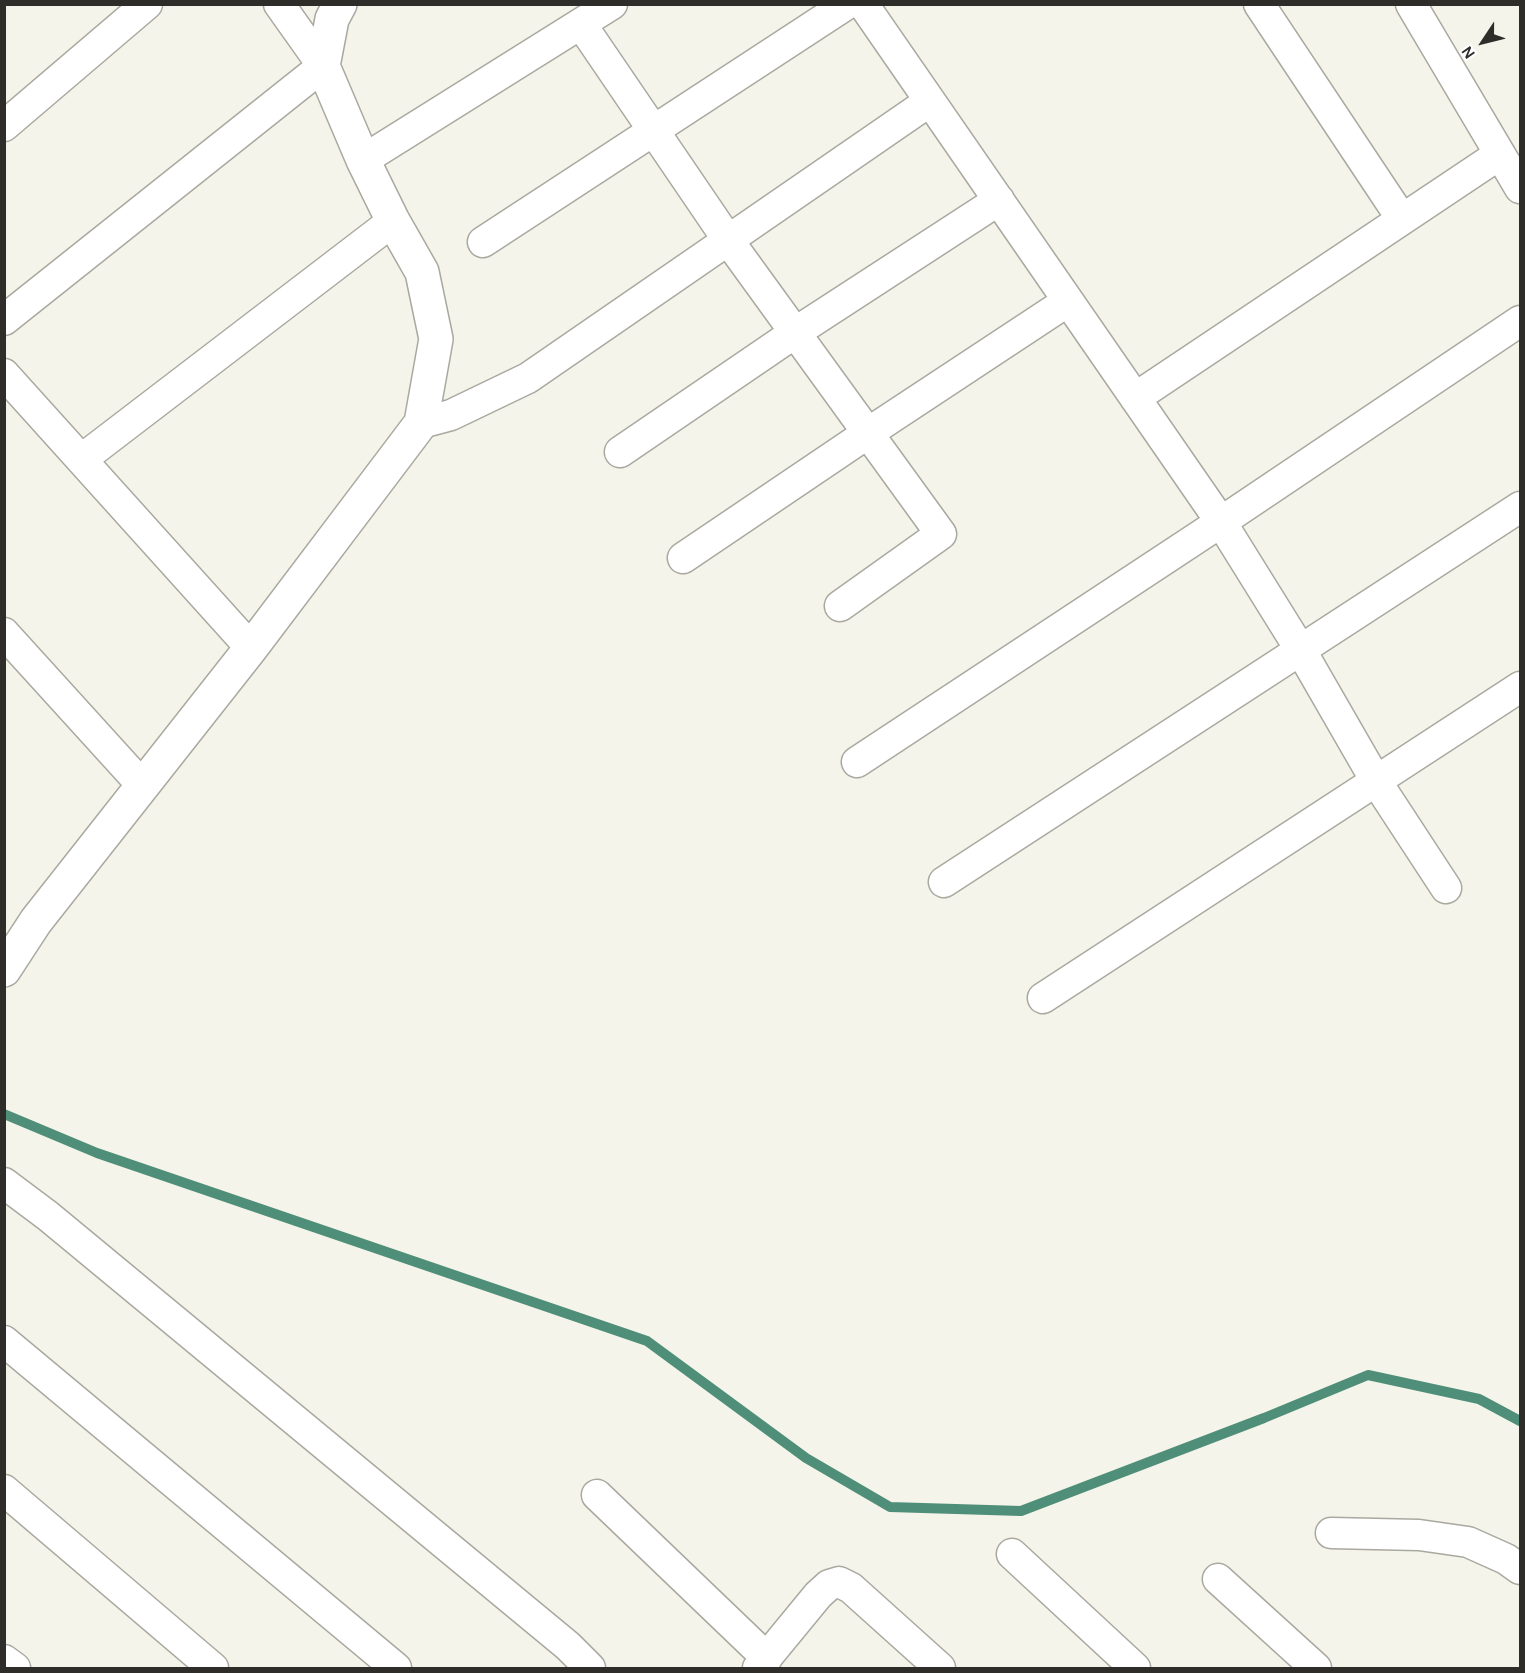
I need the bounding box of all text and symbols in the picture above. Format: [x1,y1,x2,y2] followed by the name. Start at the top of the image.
[1453,12,1513,72] north arrow
[1457,42,1479,63] text: N

